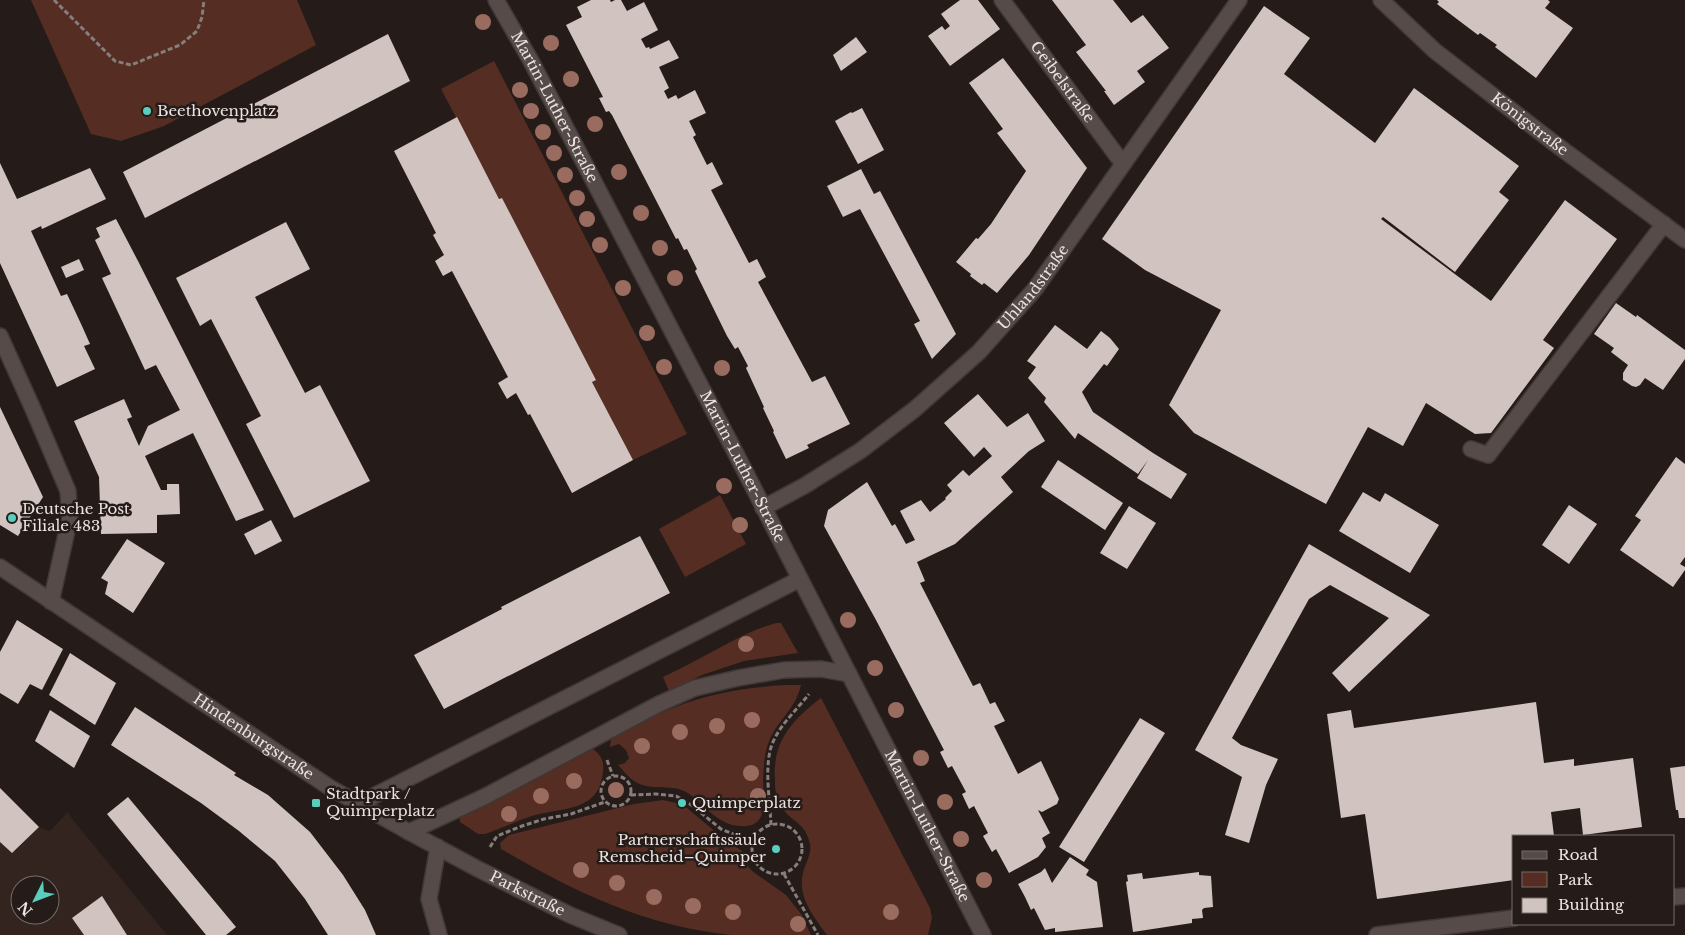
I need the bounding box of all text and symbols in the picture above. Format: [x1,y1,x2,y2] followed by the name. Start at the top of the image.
[507,28,603,186] street label: Martin-Luther-Straße
[1027,37,1099,126] street label: Geibelstraße
[1488,88,1572,159] street label: Königstraße
[157,101,276,120] place label: Beethovenplatz
[141,105,153,117] marker: Beethovenplatz
[993,241,1072,334] street label: Uhlandstraße
[696,387,790,546] street label: Martin-Luther-Straße
[22,499,130,535] place label: Deutsche Post Filiale 483
[6,512,18,524] marker: Deutsche Post Filiale 483
[190,689,318,783] street label: Hindenburgstraße
[881,747,975,905] street label: Martin-Luther-Straße
[326,784,435,820] place label: Stadtpark / Quimperplatz
[692,793,801,812] place label: Quimperplatz
[310,797,322,809] marker: Stadtpark / Quimperplatz
[676,797,688,809] marker: Quimperplatz
[598,830,767,866] place label: Partnerschaftssäule Remscheid–Quimper
[1512,835,1675,925] legend
[770,843,782,855] marker: Partnerschaftssäule Remscheid–Quimper
[1558,845,1598,864] text: Road
[487,866,568,920] street label: Parkstraße
[1558,870,1594,889] text: Park
[10,875,60,925] north arrow
[1558,895,1625,914] text: Building
[14,898,36,920] text: N

